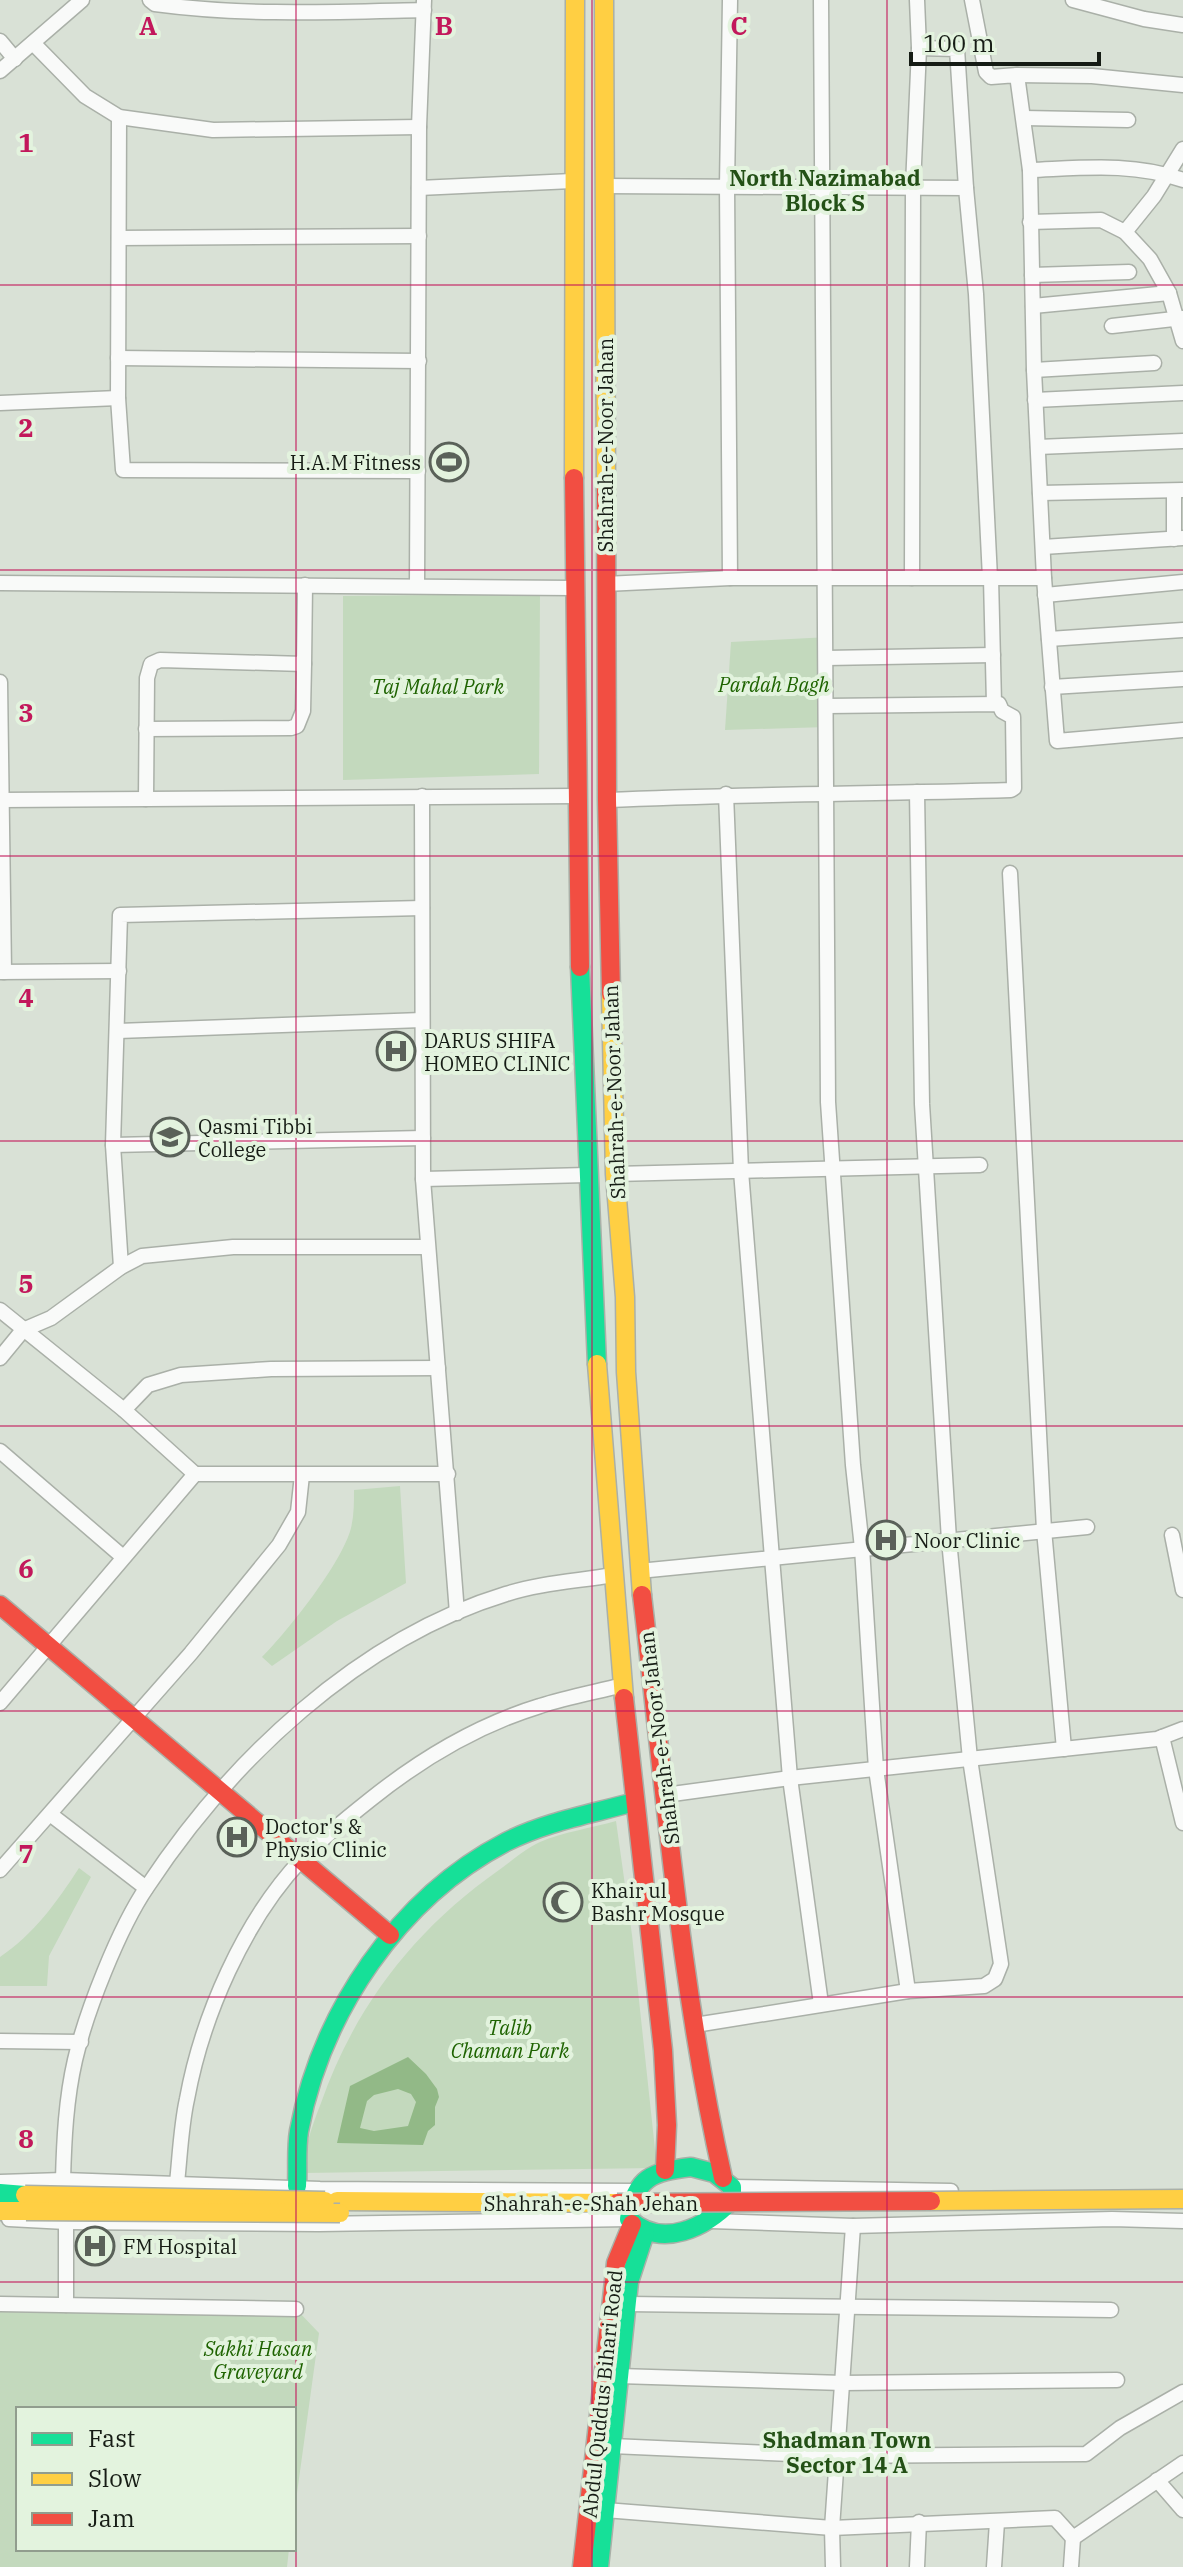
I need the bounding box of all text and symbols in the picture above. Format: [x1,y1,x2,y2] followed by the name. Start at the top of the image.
[139,8,157,42] text: A
[435,8,453,42] text: B
[730,8,748,42] text: C
[911,16,1099,66] scale bar
[923,27,995,59] text: 100 m
[18,125,34,159] text: 1
[729,163,921,217] district label: North Nazimabad Block S
[592,337,619,552] street label: Shahrah-e-Noor Jahan
[18,410,34,444] text: 2
[428,441,470,483] sports icon: H.A.M Fitness
[290,449,421,476] place label: H.A.M Fitness
[717,671,830,698] park label: Pardah Bagh
[372,673,505,700] park label: Taj Mahal Park
[18,695,34,729] text: 3
[18,980,34,1014] text: 4
[597,984,631,1200] street label: Shahrah-e-Noor Jahan
[424,1027,571,1077] place label: DARUS SHIFA HOMEO CLINIC
[375,1030,417,1072] hospital icon: DARUS SHIFA HOMEO CLINIC
[198,1113,313,1163] place label: Qasmi Tibbi College
[149,1116,191,1158] school or university icon: Qasmi Tibbi College
[18,1266,34,1300] text: 5
[865,1519,907,1561] hospital icon: Noor Clinic
[914,1527,1020,1554] place label: Noor Clinic
[18,1551,34,1585] text: 6
[632,1630,685,1846] street label: Shahrah-e-Noor Jahan
[265,1813,387,1863] place label: Doctor's & Physio Clinic
[216,1816,258,1858] hospital icon: Doctor's & Physio Clinic
[18,1836,34,1870] text: 7
[591,1877,725,1927] place label: Khair ul Bashr Mosque
[542,1881,584,1923] mosque icon: Khair ul Bashr Mosque
[451,2014,570,2064] park label: Talib Chaman Park
[18,2121,34,2155] text: 8
[484,2190,699,2217] street label: Shahrah-e-Shah Jehan
[74,2225,116,2267] hospital icon: FM Hospital
[123,2233,237,2260] place label: FM Hospital
[576,2269,628,2519] street label: Abdul Quddus Bihari Road
[203,2335,313,2385] park label: Sakhi Hasan Graveyard
[16,2407,296,2551] legend
[88,2422,135,2454] text: Fast
[763,2425,931,2479] district label: Shadman Town Sector 14 A
[88,2462,142,2494] text: Slow
[88,2502,135,2534] text: Jam

